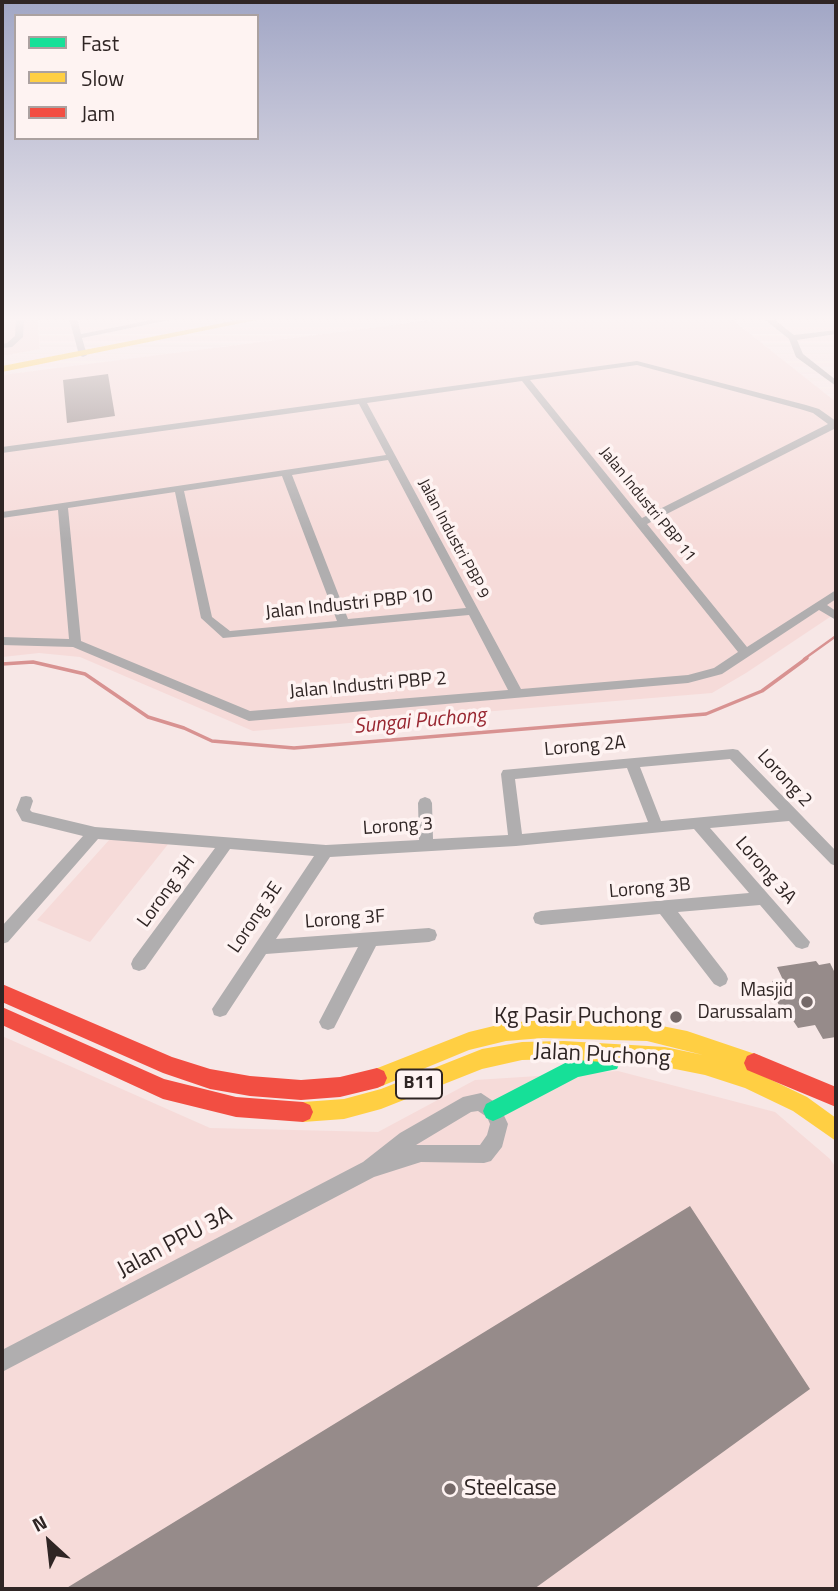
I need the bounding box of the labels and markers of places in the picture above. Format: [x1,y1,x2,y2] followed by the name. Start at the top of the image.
[698,980,793,1024] place label: Masjid Darussalam
[799,994,815,1010] marker: Masjid Darussalam
[494,1003,662,1031] place label: Kg Pasir Puchong
[668,1009,684,1025] marker: Kg Pasir Puchong
[464,1475,557,1503] place label: Steelcase
[442,1481,458,1497] marker: Steelcase

